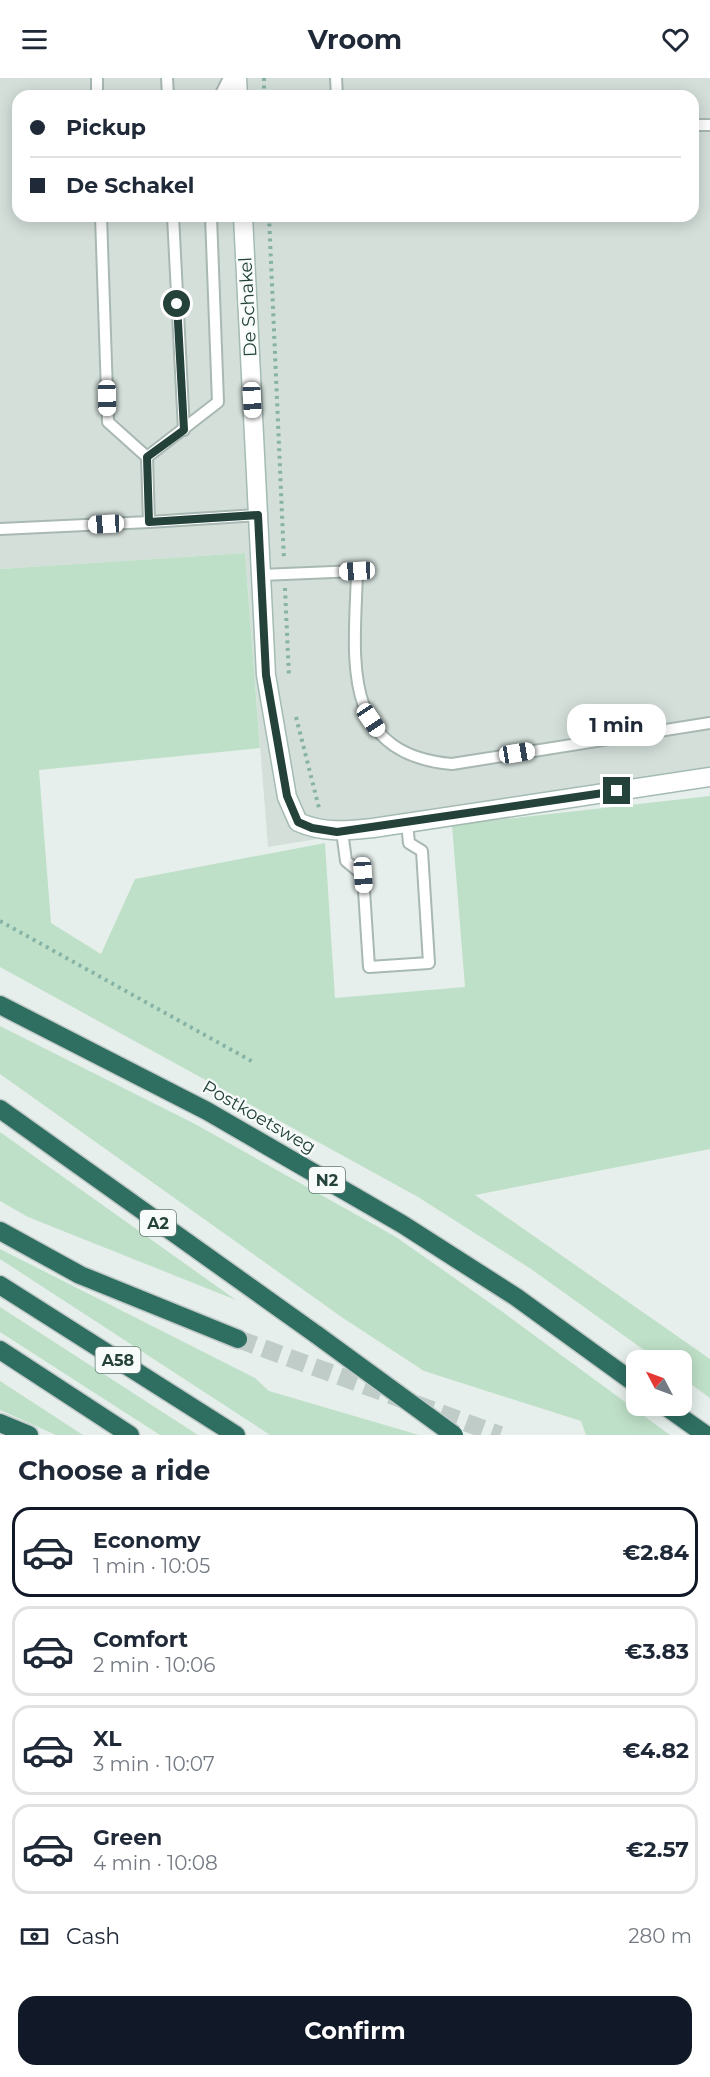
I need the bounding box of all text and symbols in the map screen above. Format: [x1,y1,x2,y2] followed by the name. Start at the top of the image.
[18,23,51,56] icon: menu
[308,23,402,56] text: Vroom
[659,23,692,56] icon: heart
[66,114,146,141] text: Pickup
[66,172,194,199] text: De Schakel
[234,256,262,358] street label: De Schakel
[163,290,190,317] route start
[98,380,116,416] car
[242,382,262,418] car
[88,514,124,534] car
[339,561,375,581] car
[353,700,389,740] car
[568,704,666,746] callout: 1 min
[589,713,644,737] text: 1 min
[498,741,536,765] car
[603,777,630,804] route end
[353,856,373,894] car
[198,1076,320,1158] street label: Postkoetsweg
[309,1167,345,1193] road number: N2
[140,1210,176,1236] road number: A2
[96,1347,140,1373] road number: A58
[626,1350,692,1416] north arrow
[626,1350,692,1416] map controls
[18,1454,210,1487] text: Choose a ride
[21,1525,75,1579] icon: car
[93,1527,201,1554] text: Economy
[622,1539,689,1566] text: €2.84
[93,1554,210,1578] text: 1 min · 10:05
[21,1624,75,1678] icon: car
[93,1626,188,1653] text: Comfort
[625,1638,689,1665] text: €3.83
[93,1653,215,1677] text: 2 min · 10:06
[21,1723,75,1777] icon: car
[93,1725,122,1752] text: XL
[622,1737,689,1764] text: €4.82
[93,1752,215,1776] text: 3 min · 10:07
[21,1822,75,1876] icon: car
[93,1824,162,1851] text: Green
[626,1836,689,1863] text: €2.57
[93,1851,218,1875] text: 4 min · 10:08
[18,1920,51,1953] icon: cash
[66,1923,120,1950] text: Cash
[628,1924,692,1948] text: 280 m
[18,1996,692,2065] button: Confirm

